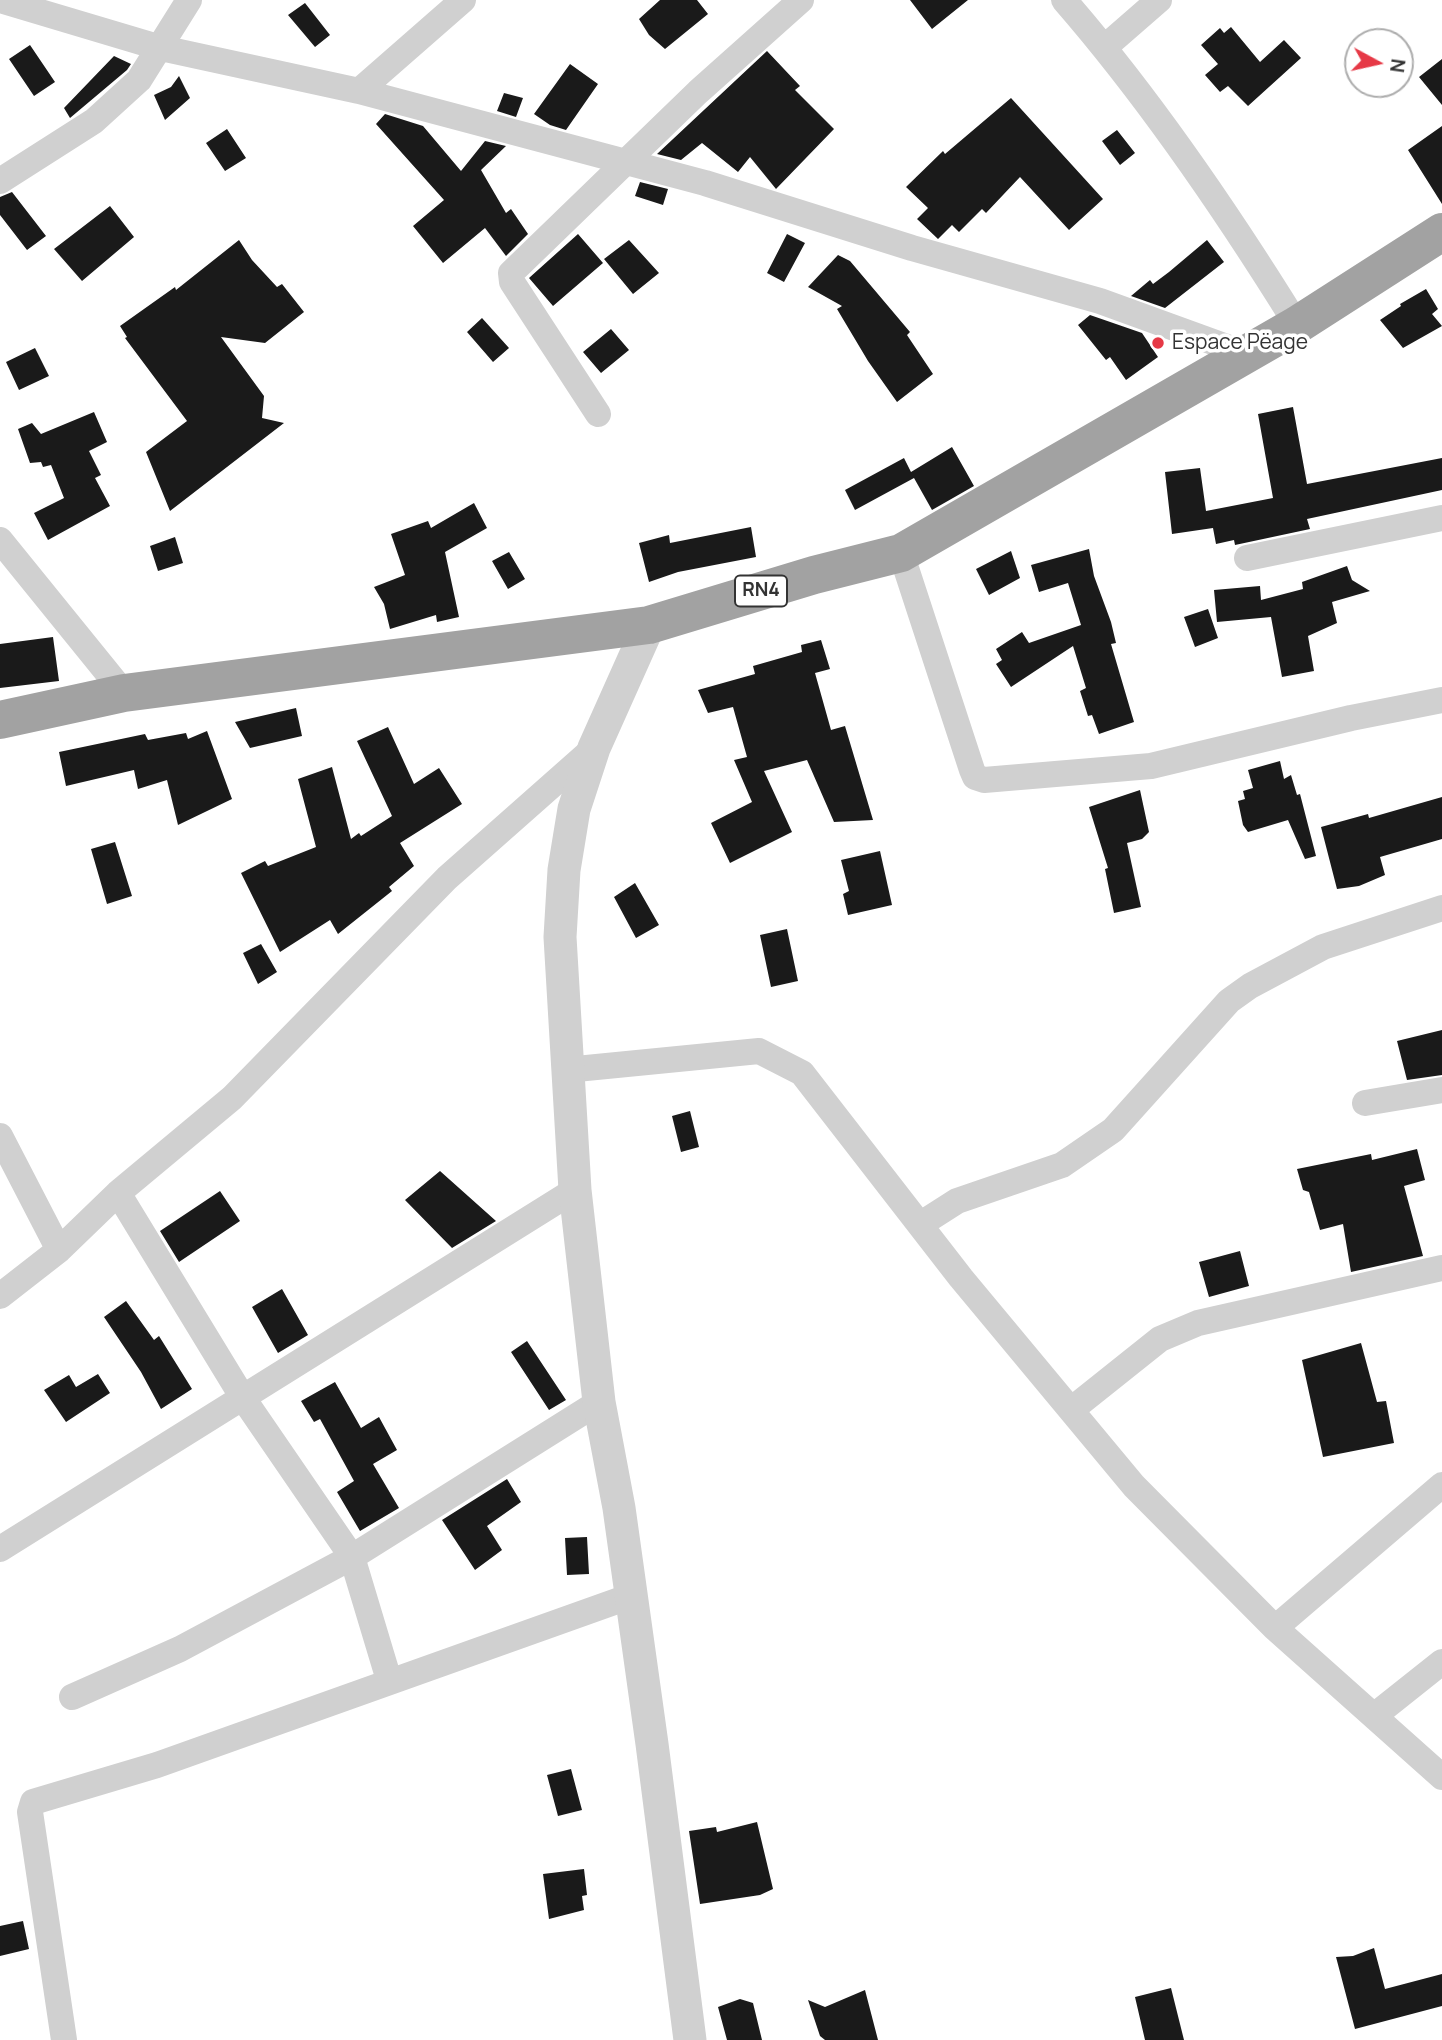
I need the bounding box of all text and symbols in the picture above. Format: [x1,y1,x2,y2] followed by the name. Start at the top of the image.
[1344,28,1414,98] north arrow
[1384,57,1412,74] text: N
[1172,330,1308,356] place label: Espace Pëage
[1150,335,1166,351] marker: Espace Pëage
[735,576,787,606] road number: RN4

